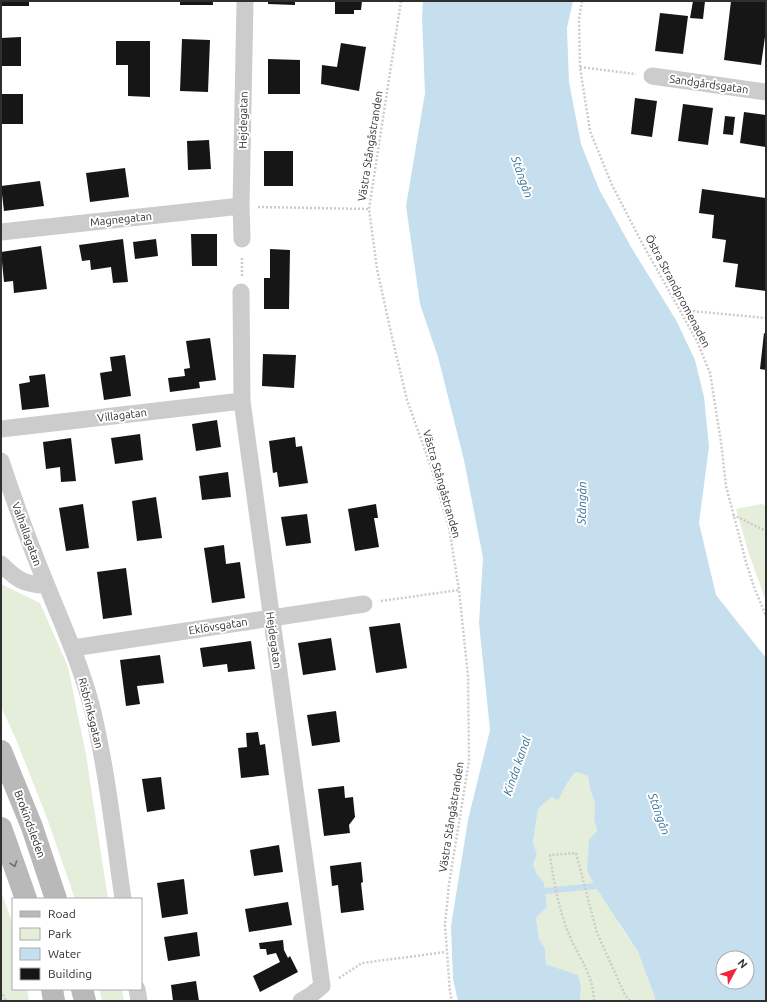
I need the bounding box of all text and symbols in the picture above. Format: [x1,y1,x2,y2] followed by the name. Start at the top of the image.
[669,73,749,95] street label: Sandgårdsgatan
[355,90,385,202] street label: Västra Stångåstranden
[237,91,249,149] street label: Hejdegatan
[509,153,536,200] water label: Stångån
[89,210,153,228] street label: Magnegatan
[643,233,713,349] street label: Östra Strandpromenaden
[97,406,147,424] street label: Villagatan
[421,429,463,539] street label: Västra Stångåstranden
[575,481,588,526] water label: Stångån
[10,500,44,568] street label: Valhallagatan
[264,611,284,669] street label: Hejdegatan
[188,615,248,637] street label: Eklövsgatan
[76,676,106,750] street label: Risbrinksgatan
[500,734,533,797] water label: Kinda kanal
[436,761,466,873] street label: Västra Stångåstranden
[12,789,48,859] street label: Brokindsleden
[646,790,673,837] water label: Stångån
[9,860,17,867] one-way arrow
[12,898,142,990] legend
[48,907,76,920] text: Road
[48,927,72,940] text: Park
[48,947,81,960] text: Water
[715,950,755,990] north arrow
[735,957,750,971] text: N
[48,967,92,980] text: Building

